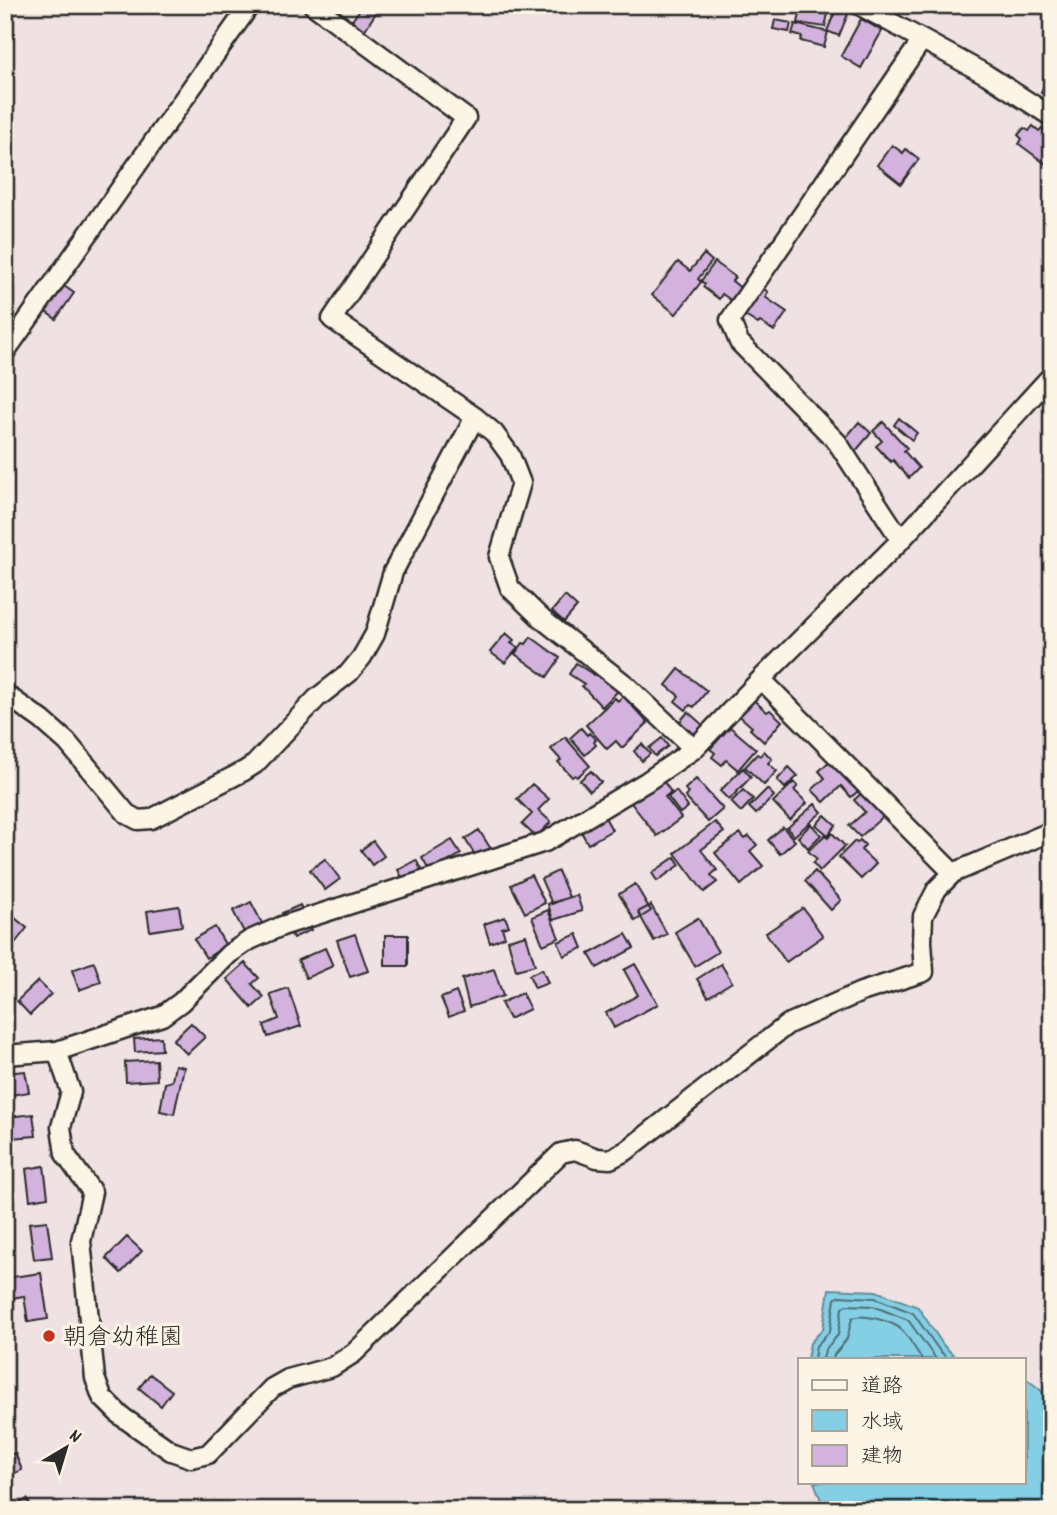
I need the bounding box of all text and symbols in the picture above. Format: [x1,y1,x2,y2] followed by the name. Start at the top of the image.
[63,1322,183,1356] place label: 朝倉幼稚園
[41,1328,57,1344] marker: 朝倉幼稚園
[798,1358,1026,1484] legend
[861,1373,903,1403] text: 道路
[861,1409,903,1439] text: 水域
[32,1414,102,1484] north arrow
[62,1424,86,1451] text: N
[861,1443,903,1473] text: 建物

